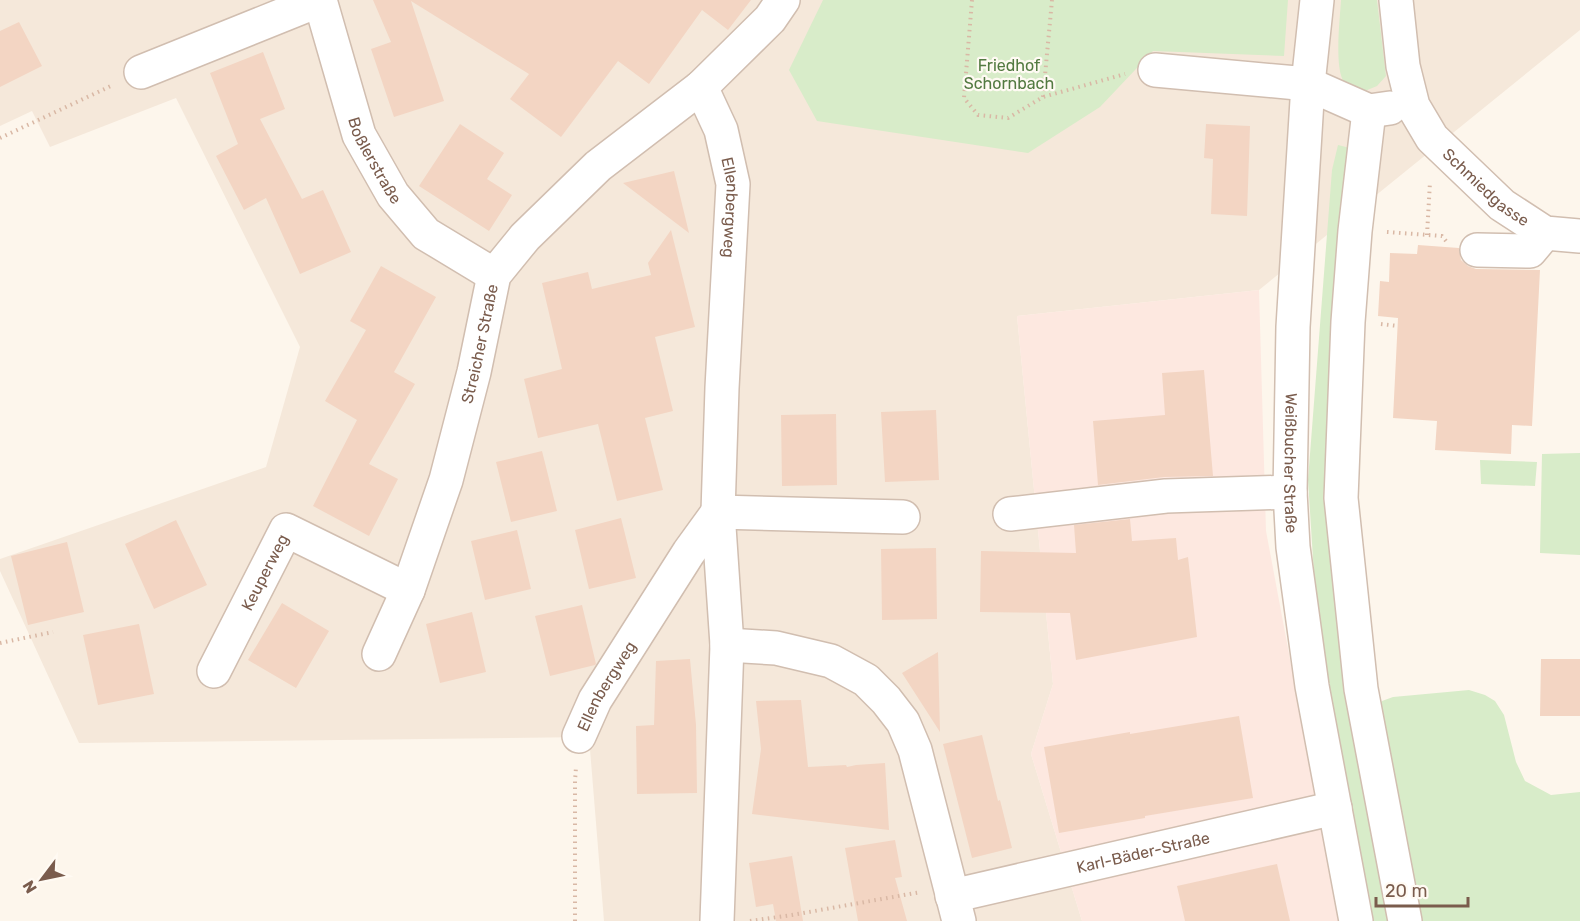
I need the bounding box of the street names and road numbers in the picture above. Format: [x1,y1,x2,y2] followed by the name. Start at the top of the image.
[344,115,405,208] street label: Boßlerstraße
[1439,144,1533,230] street label: Schmiedgasse
[717,155,742,258] street label: Ellenbergweg
[457,282,502,406] street label: Streicher Straße
[1280,393,1301,534] street label: Weißbucher Straße
[237,531,292,614] street label: Keuperweg
[573,638,640,734] street label: Ellenbergweg
[1075,828,1212,877] street label: Karl-Bäder-Straße

